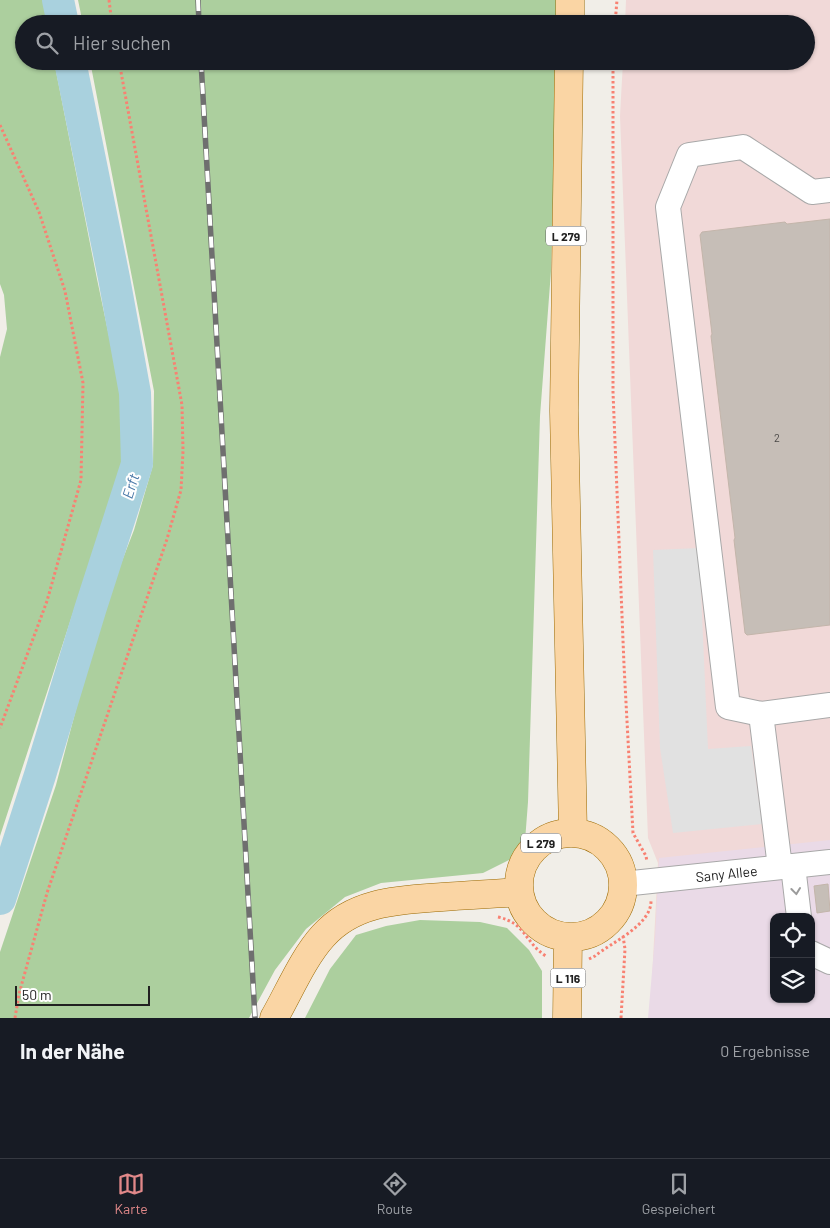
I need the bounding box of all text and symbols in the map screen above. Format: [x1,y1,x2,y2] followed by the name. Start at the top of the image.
[15,15,815,70] search box
[33,29,61,57] icon: search
[73,31,171,54] text: Hier suchen
[546,227,586,246] road number: L 279
[774,431,780,444] house number: 2
[118,471,143,501] water label: Erft
[521,834,561,852] road number: L 279
[695,861,758,885] street label: Sany Allee
[790,888,801,896] one-way arrow
[770,913,815,1003] map controls
[770,913,815,958] button: locate
[770,958,815,1003] button: layers
[550,968,586,988] road number: L 116
[15,983,150,1006] scale bar
[22,986,51,1003] text: 50 m
[20,1038,125,1063] text: In der Nähe
[720,1041,810,1060] text: 0 Ergebnisse
[114,1170,148,1217] tab: Karte
[377,1170,413,1217] tab: Route
[642,1170,716,1217] tab: Gespeichert

